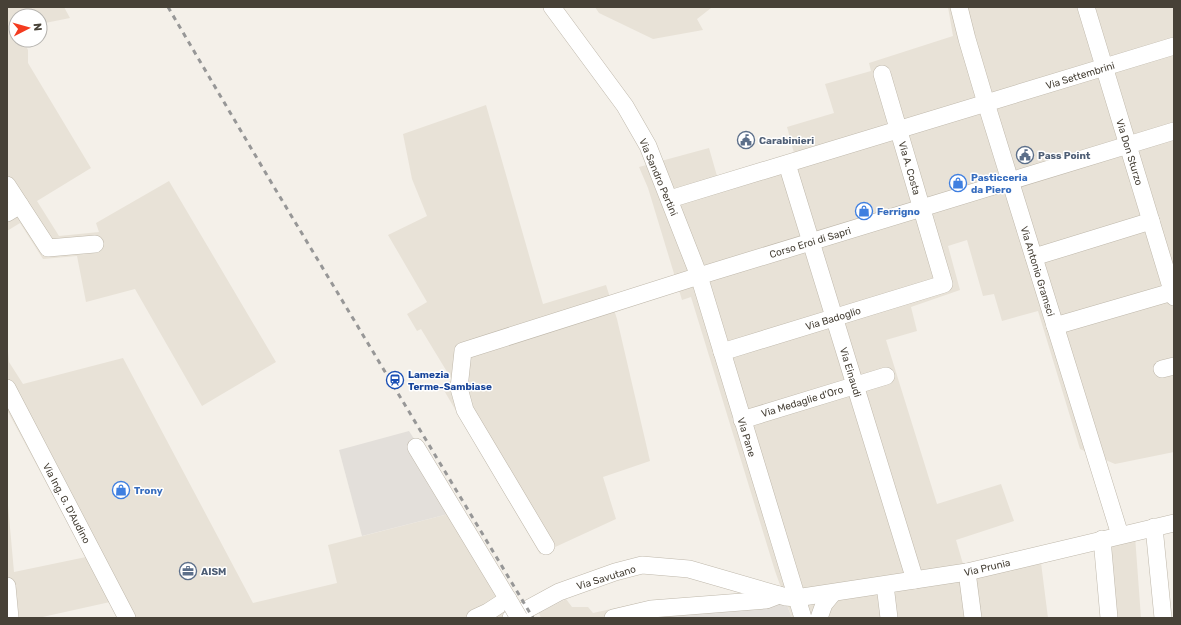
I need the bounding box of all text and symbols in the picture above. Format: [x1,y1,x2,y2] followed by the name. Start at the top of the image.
[8,8,48,48] north arrow
[31,22,44,32] text: N
[1044,60,1116,92] street label: Via Settembrini
[1113,118,1145,187] street label: Via Don Sturzo
[736,130,756,150] public building icon: Carabinieri
[759,135,814,147] place label: Carabinieri
[636,137,680,218] street label: Via Sandro Pertini
[896,140,922,196] street label: Via A. Costa
[1015,145,1035,165] public building icon: Pass Point
[1038,150,1091,162] place label: Pass Point
[971,172,1028,196] place label: Pasticceria da Piero
[948,173,968,193] shop icon: Pasticceria da Piero
[854,201,874,221] shop icon: Ferrigno
[877,206,920,218] place label: Ferrigno
[768,225,853,261] street label: Corso Eroi di Sapri
[1018,225,1056,318] street label: Via Antonio Gramsci
[804,305,863,333] street label: Via Badoglio
[837,346,863,399] street label: Via Einaudi
[408,369,492,393] place label: Lamezia Terme-Sambiase
[385,370,405,390] station icon: Lamezia Terme-Sambiase
[760,384,845,420] street label: Via Medaglie d'Oro
[734,416,758,459] street label: Via Pane
[40,461,93,546] street label: Via Ing. G. D'Audino
[111,480,131,500] shop icon: Trony
[134,485,163,497] place label: Trony
[963,557,1012,579] street label: Via Prunia
[178,561,198,581] office icon: AISM
[575,563,638,593] street label: Via Savutano
[201,566,226,578] place label: AISM

